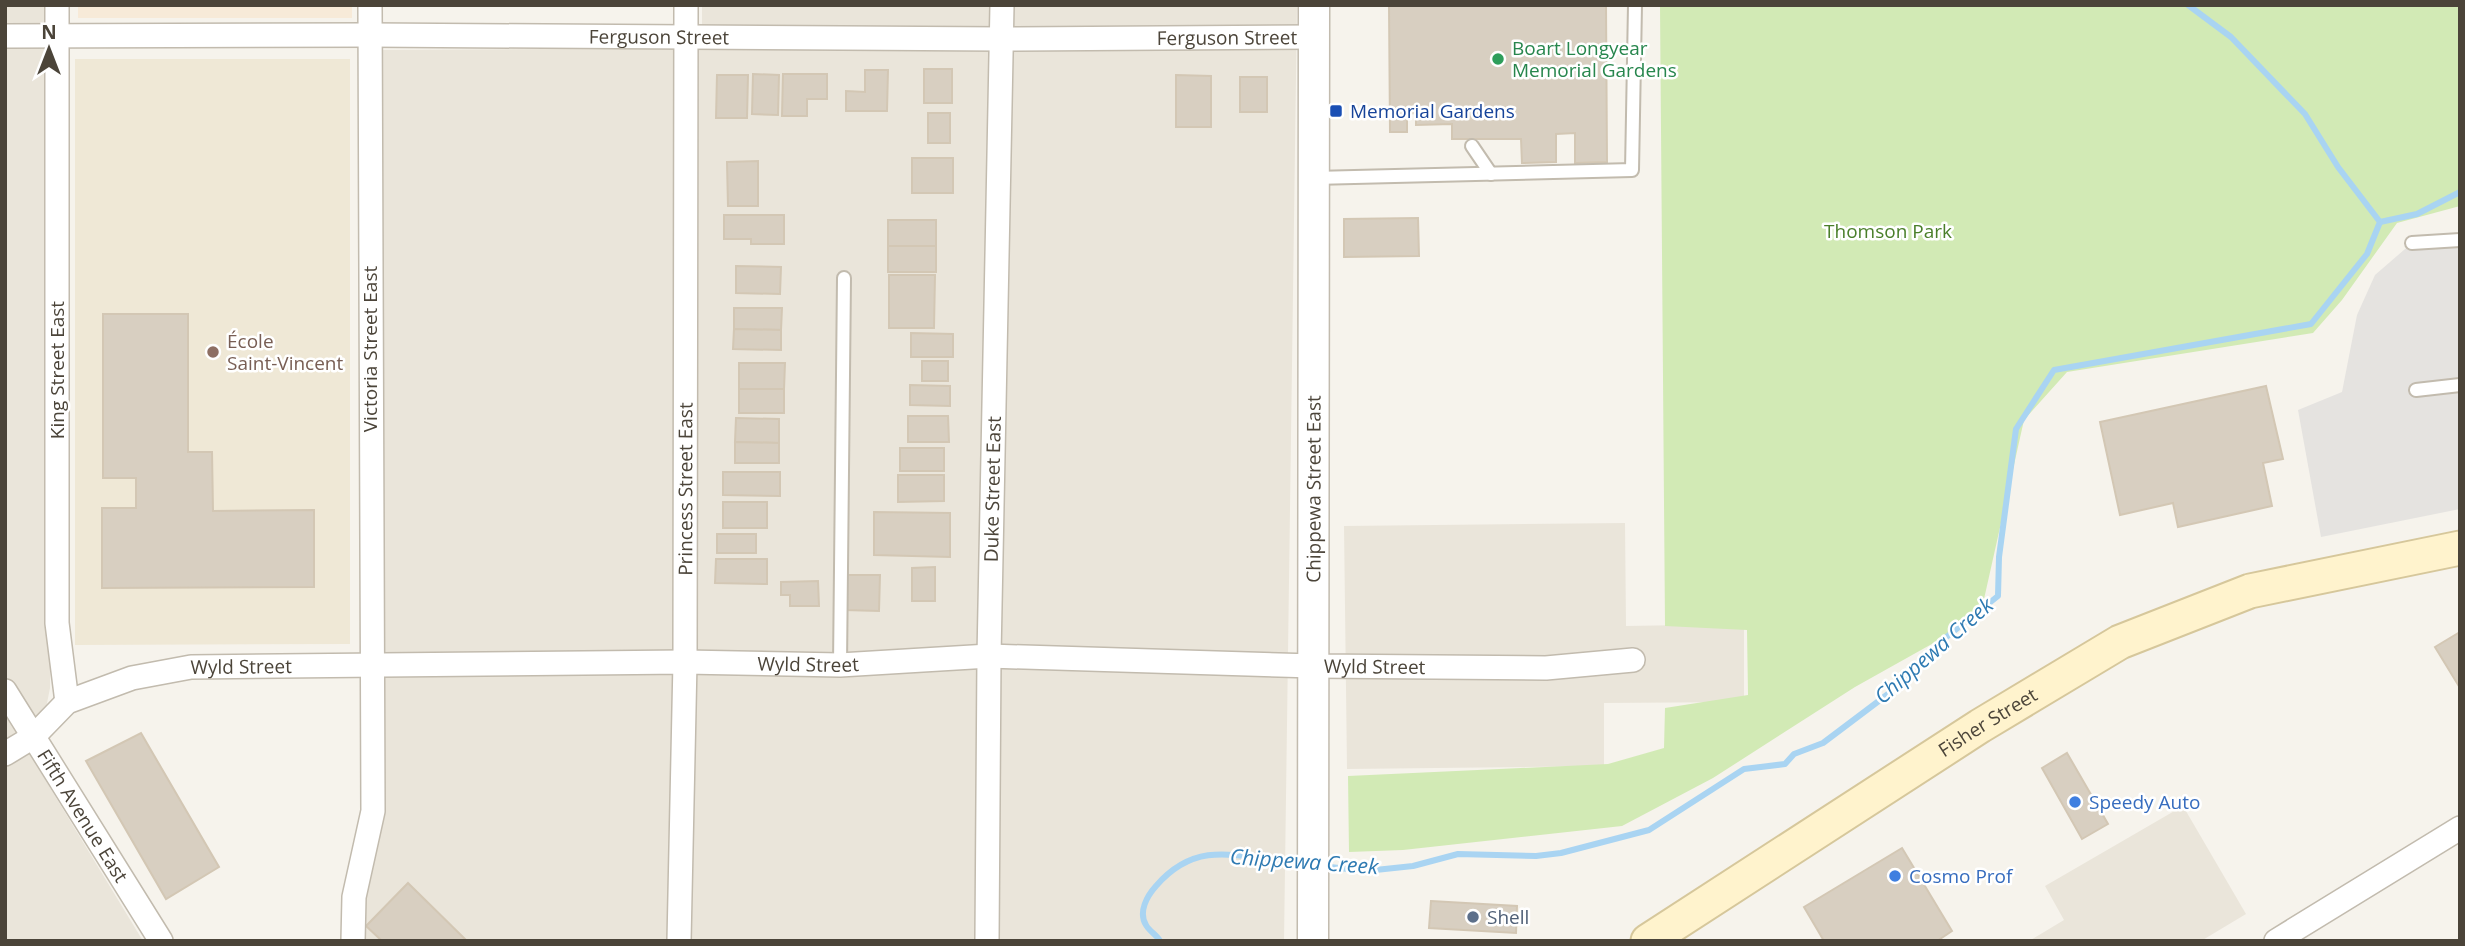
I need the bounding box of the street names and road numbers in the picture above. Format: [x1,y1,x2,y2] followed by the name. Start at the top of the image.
[589,23,730,50] street label: Ferguson Street
[1157,24,1297,51] street label: Ferguson Street
[357,266,383,432] street label: Victoria Street East
[44,301,70,439] street label: King Street East
[1300,395,1327,583] street label: Chippewa Street East
[672,402,698,576] street label: Princess Street East
[978,416,1007,562] street label: Duke Street East
[757,650,860,678] street label: Wyld Street
[190,653,292,680] street label: Wyld Street
[1324,653,1426,680] street label: Wyld Street
[1933,682,2042,763] street label: Fisher Street
[31,744,134,887] street label: Fifth Avenue East

